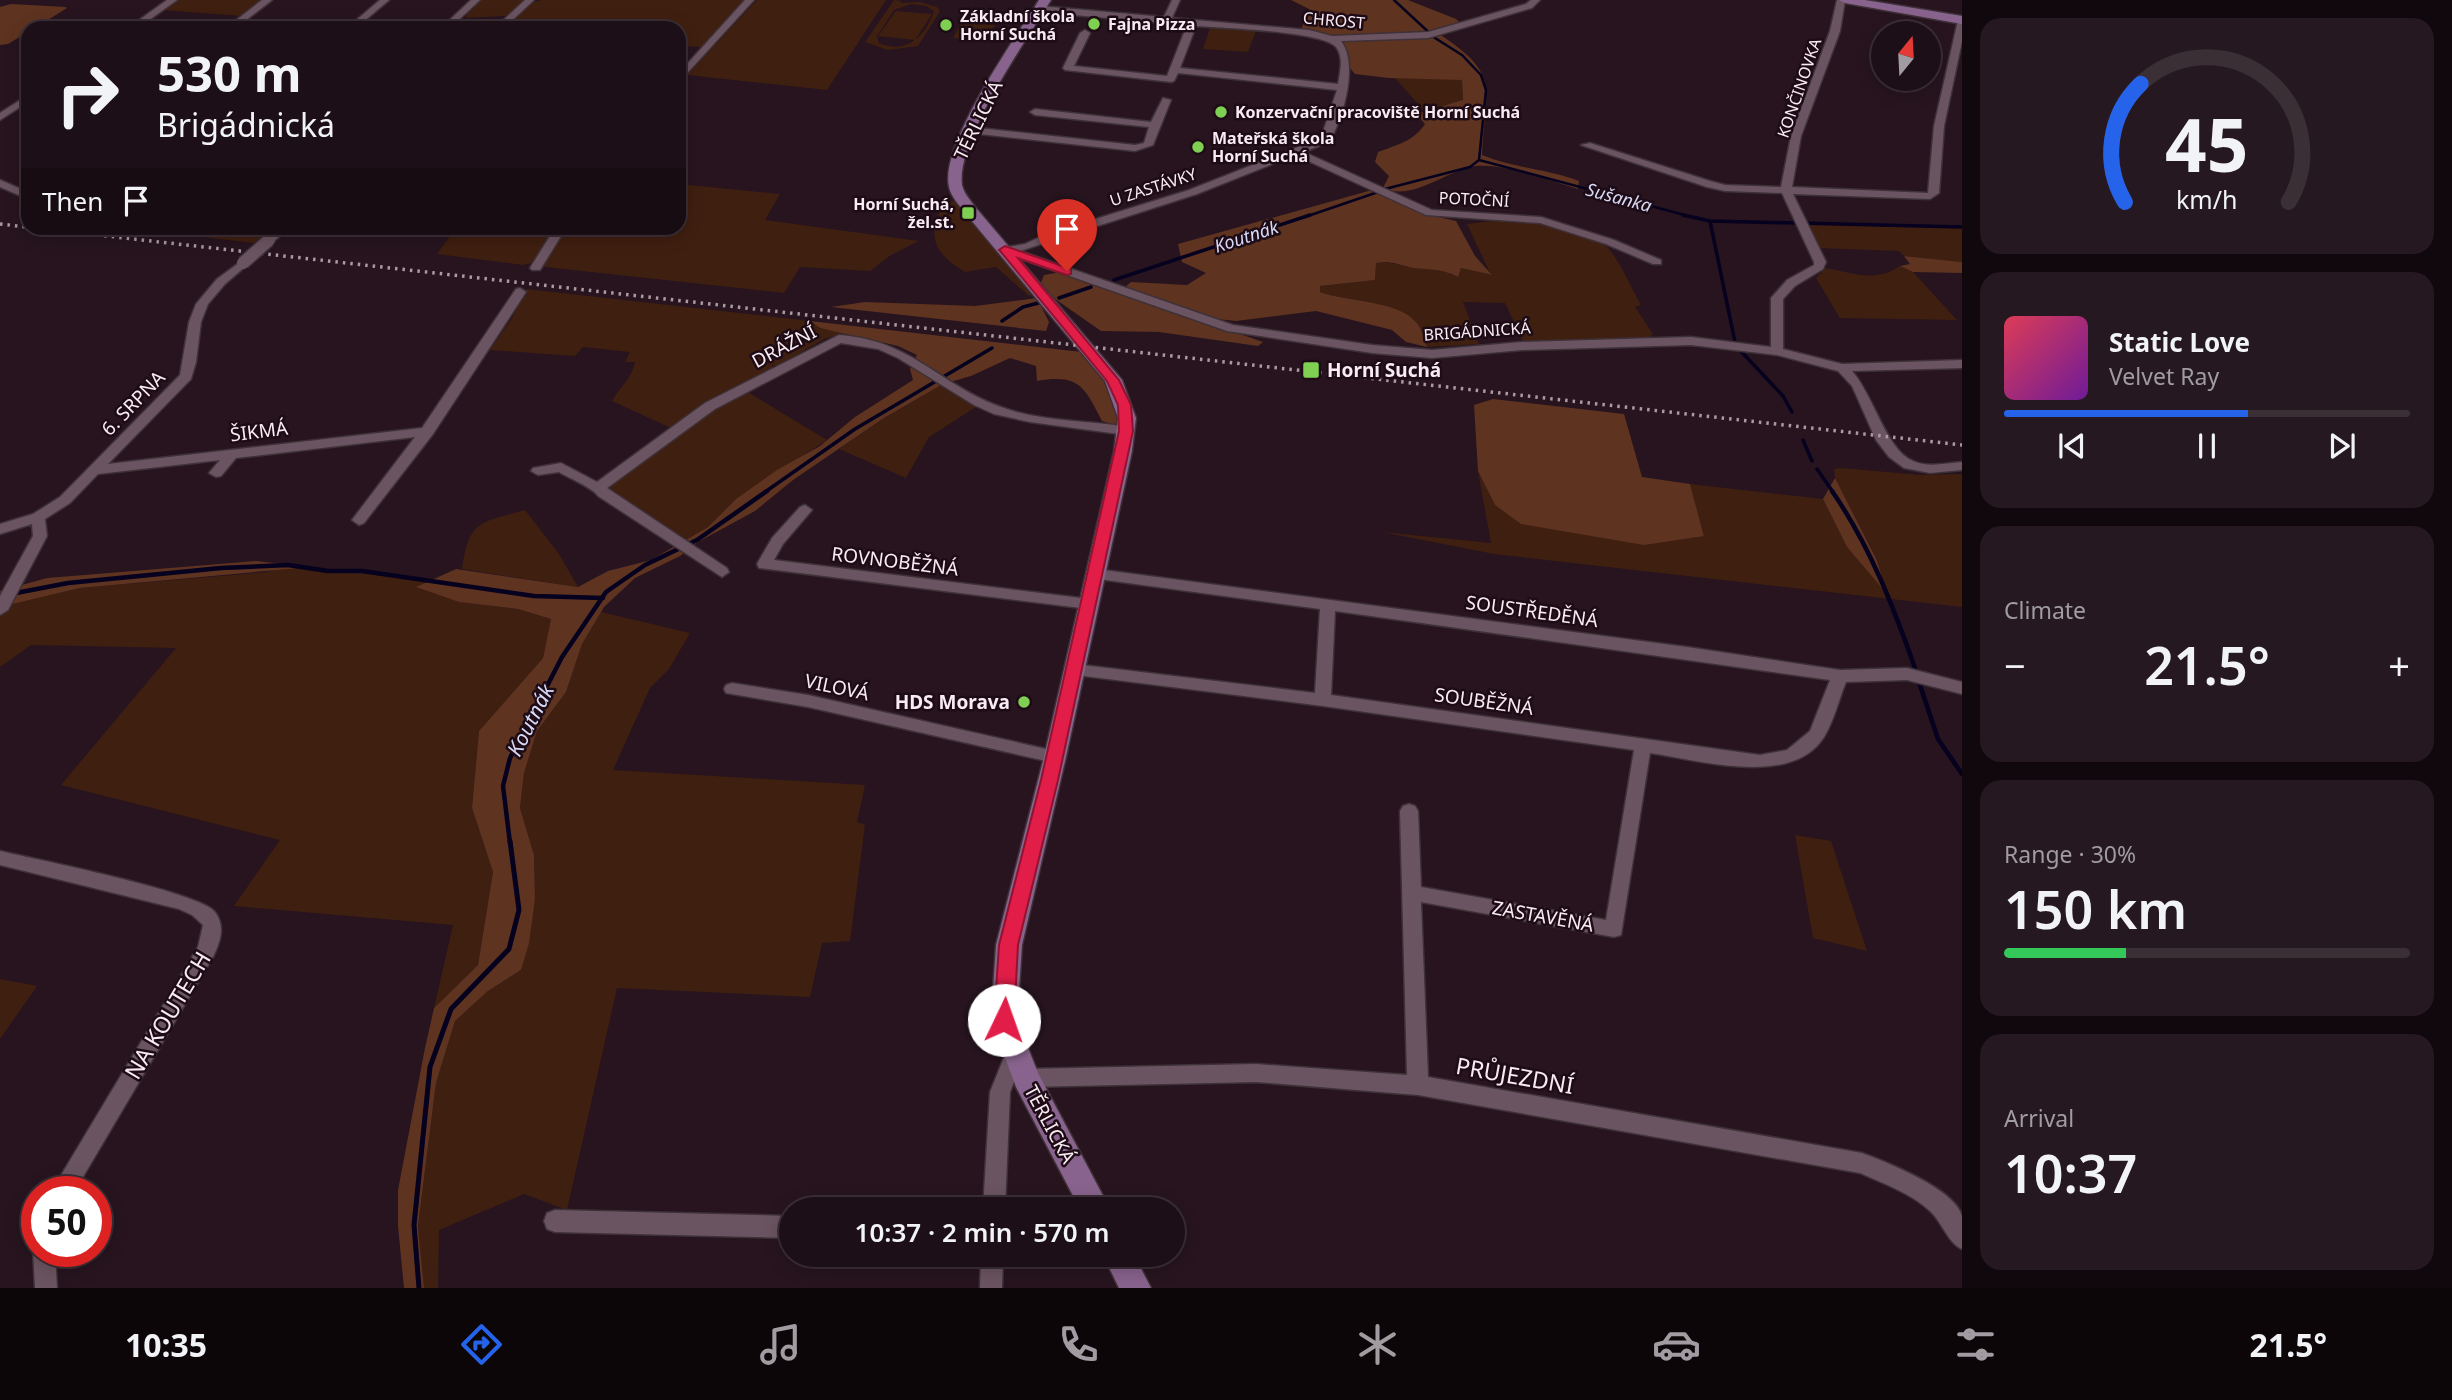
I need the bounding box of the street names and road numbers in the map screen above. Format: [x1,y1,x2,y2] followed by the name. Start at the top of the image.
[1302,6,1366,34] street label: CHROST
[1772,35,1827,141] street label: KONČINOVKA
[948,75,1009,164] street label: TĚRLICKÁ
[1107,162,1200,211] street label: U ZASTÁVKY
[1438,186,1510,212] street label: POTOČNÍ
[1423,316,1532,346] street label: BRIGÁDNICKÁ
[747,318,821,374] street label: DRÁŽNÍ
[95,364,171,441] street label: 6. SRPNA
[229,414,290,447] street label: ŠIKMÁ
[830,540,961,582] street label: ROVNOBĚŽNÁ
[1464,589,1601,633] street label: SOUSTŘEDĚNÁ
[803,668,872,707] street label: VILOVÁ
[1433,681,1536,721] street label: SOUBĚŽNÁ
[1490,894,1597,938] street label: ZASTAVĚNÁ
[116,945,218,1085] street label: NA KOUTECH
[1453,1049,1577,1101] street label: PRŮJEZDNÍ
[1019,1080,1082,1168] street label: TĚRLICKÁ

